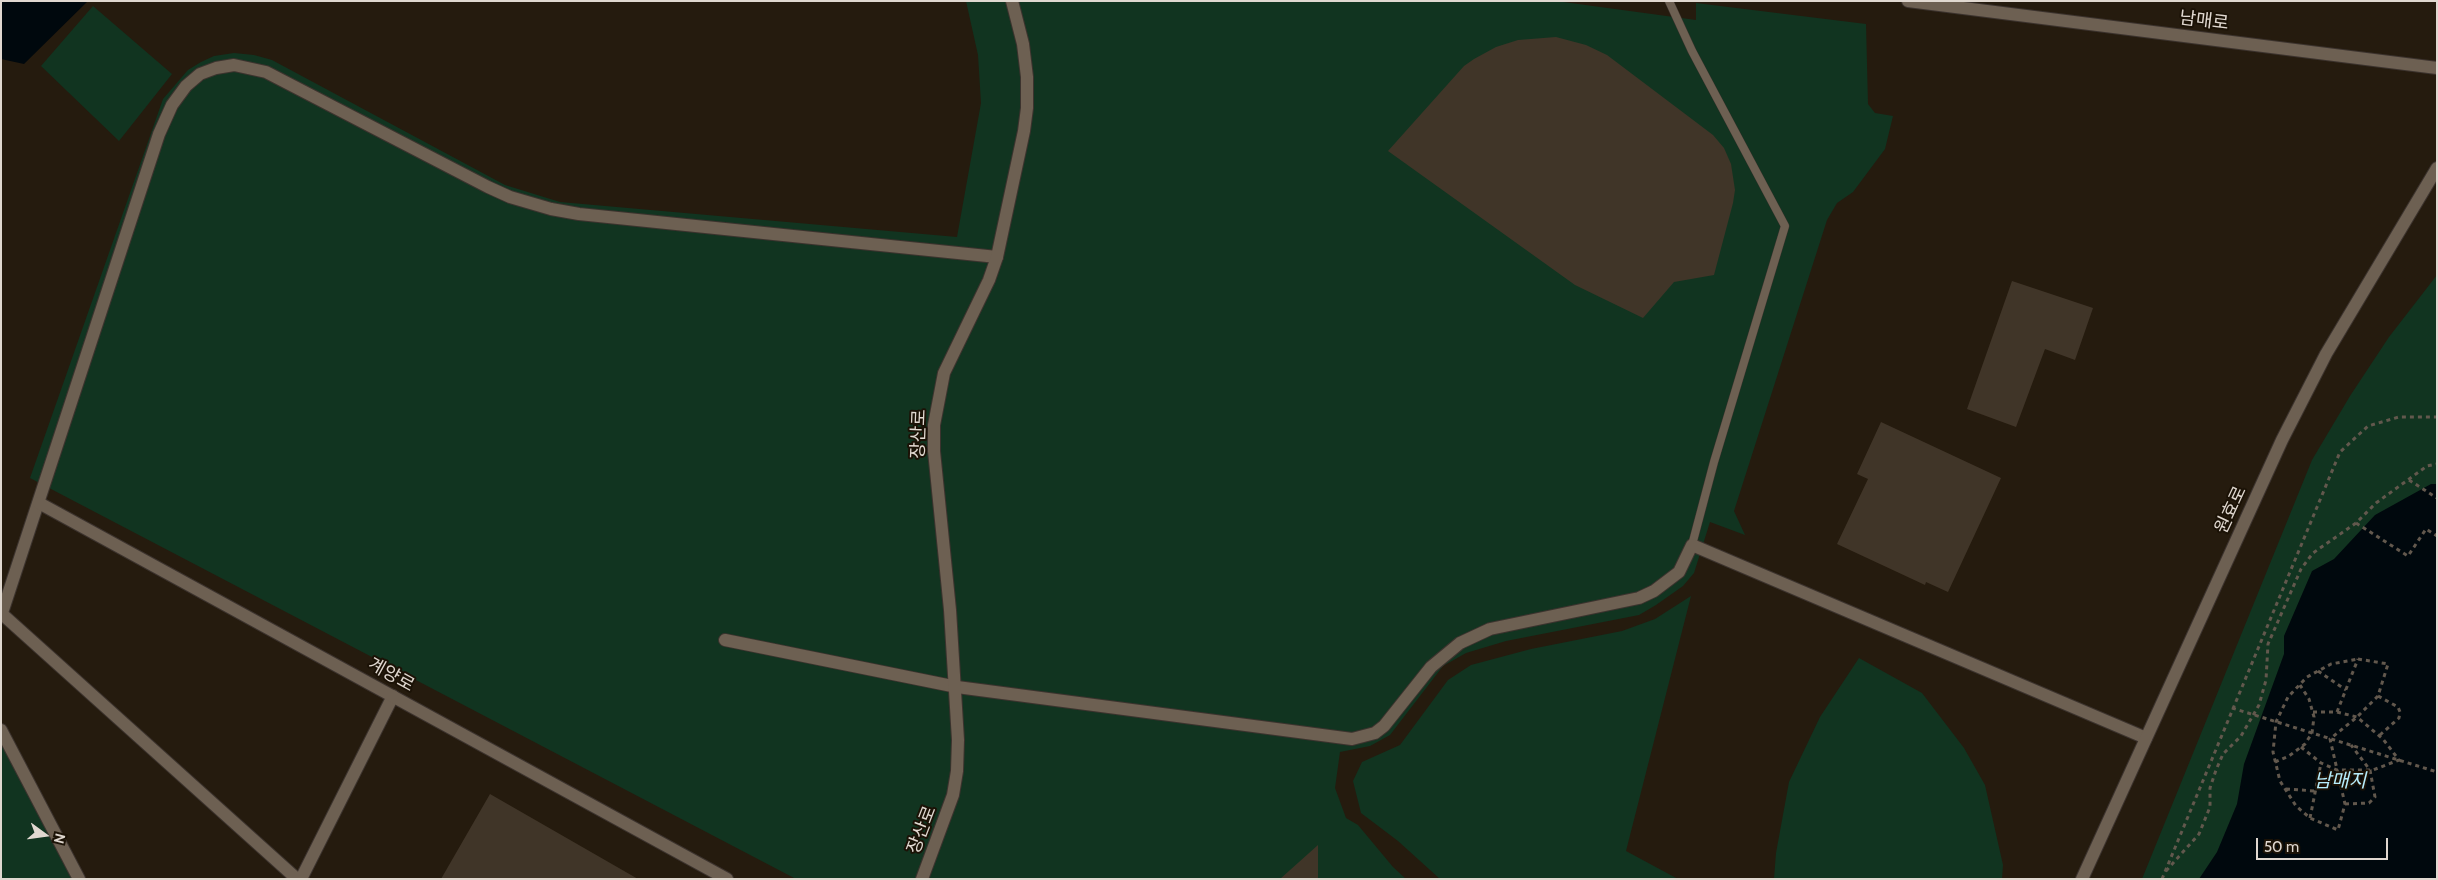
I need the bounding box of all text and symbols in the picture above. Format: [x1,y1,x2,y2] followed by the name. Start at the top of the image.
[2178,7,2230,35] street label: 남매로
[907,409,931,459] street label: 장산로
[2211,483,2251,537] street label: 원효로
[364,654,418,696] street label: 계양로
[2314,770,2366,792] water label: 남매지
[903,803,941,857] street label: 장산로
[20,810,70,860] north arrow
[2258,828,2390,860] scale bar
[50,832,69,846] text: N
[2264,838,2299,856] text: 50 m

